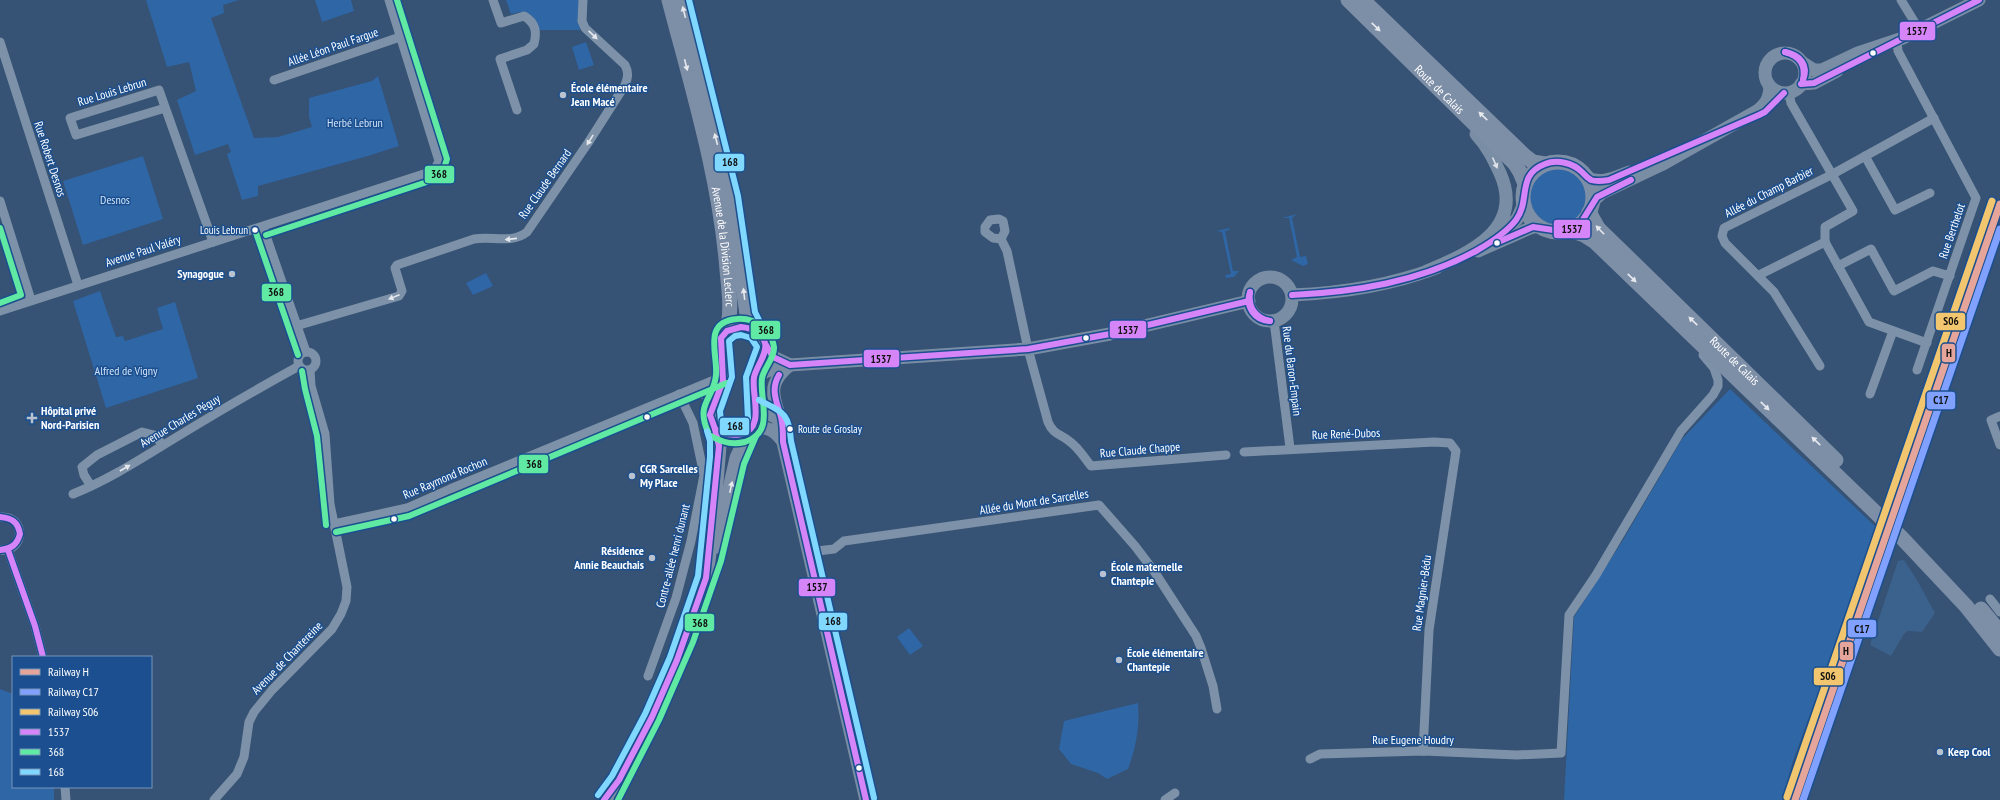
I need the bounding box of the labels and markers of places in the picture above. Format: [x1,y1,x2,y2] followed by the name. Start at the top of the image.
[1868,48,1878,58] unlabelled marker
[570,80,648,109] place label: École élémentaire Jean Macé
[558,90,568,100] marker: École élémentaire Jean Macé
[200,223,248,237] place label: Louis Lebrun
[250,225,260,235] marker: Louis Lebrun
[1492,238,1502,248] unlabelled marker
[177,266,224,281] place label: Synagogue
[227,269,237,279] marker: Synagogue
[1081,333,1091,343] unlabelled marker
[41,403,99,432] place label: Hôpital privé Nord-Parisien
[26,412,38,424] marker: Hôpital privé Nord-Parisien
[642,412,652,422] unlabelled marker
[798,422,863,436] place label: Route de Groslay
[785,424,795,434] marker: Route de Groslay
[640,461,698,490] place label: CGR Sarcelles My Place
[627,471,637,481] marker: CGR Sarcelles My Place
[389,514,399,524] unlabelled marker
[573,543,644,572] place label: Résidence Annie Beauchais
[647,553,657,563] marker: Résidence Annie Beauchais
[1111,559,1183,588] place label: École maternelle Chantepie
[1098,569,1108,579] marker: École maternelle Chantepie
[1127,645,1204,674] place label: École élémentaire Chantepie
[1114,655,1124,665] marker: École élémentaire Chantepie
[1948,744,1991,759] place label: Keep Cool
[1935,747,1945,757] marker: Keep Cool
[854,763,864,773] unlabelled marker

